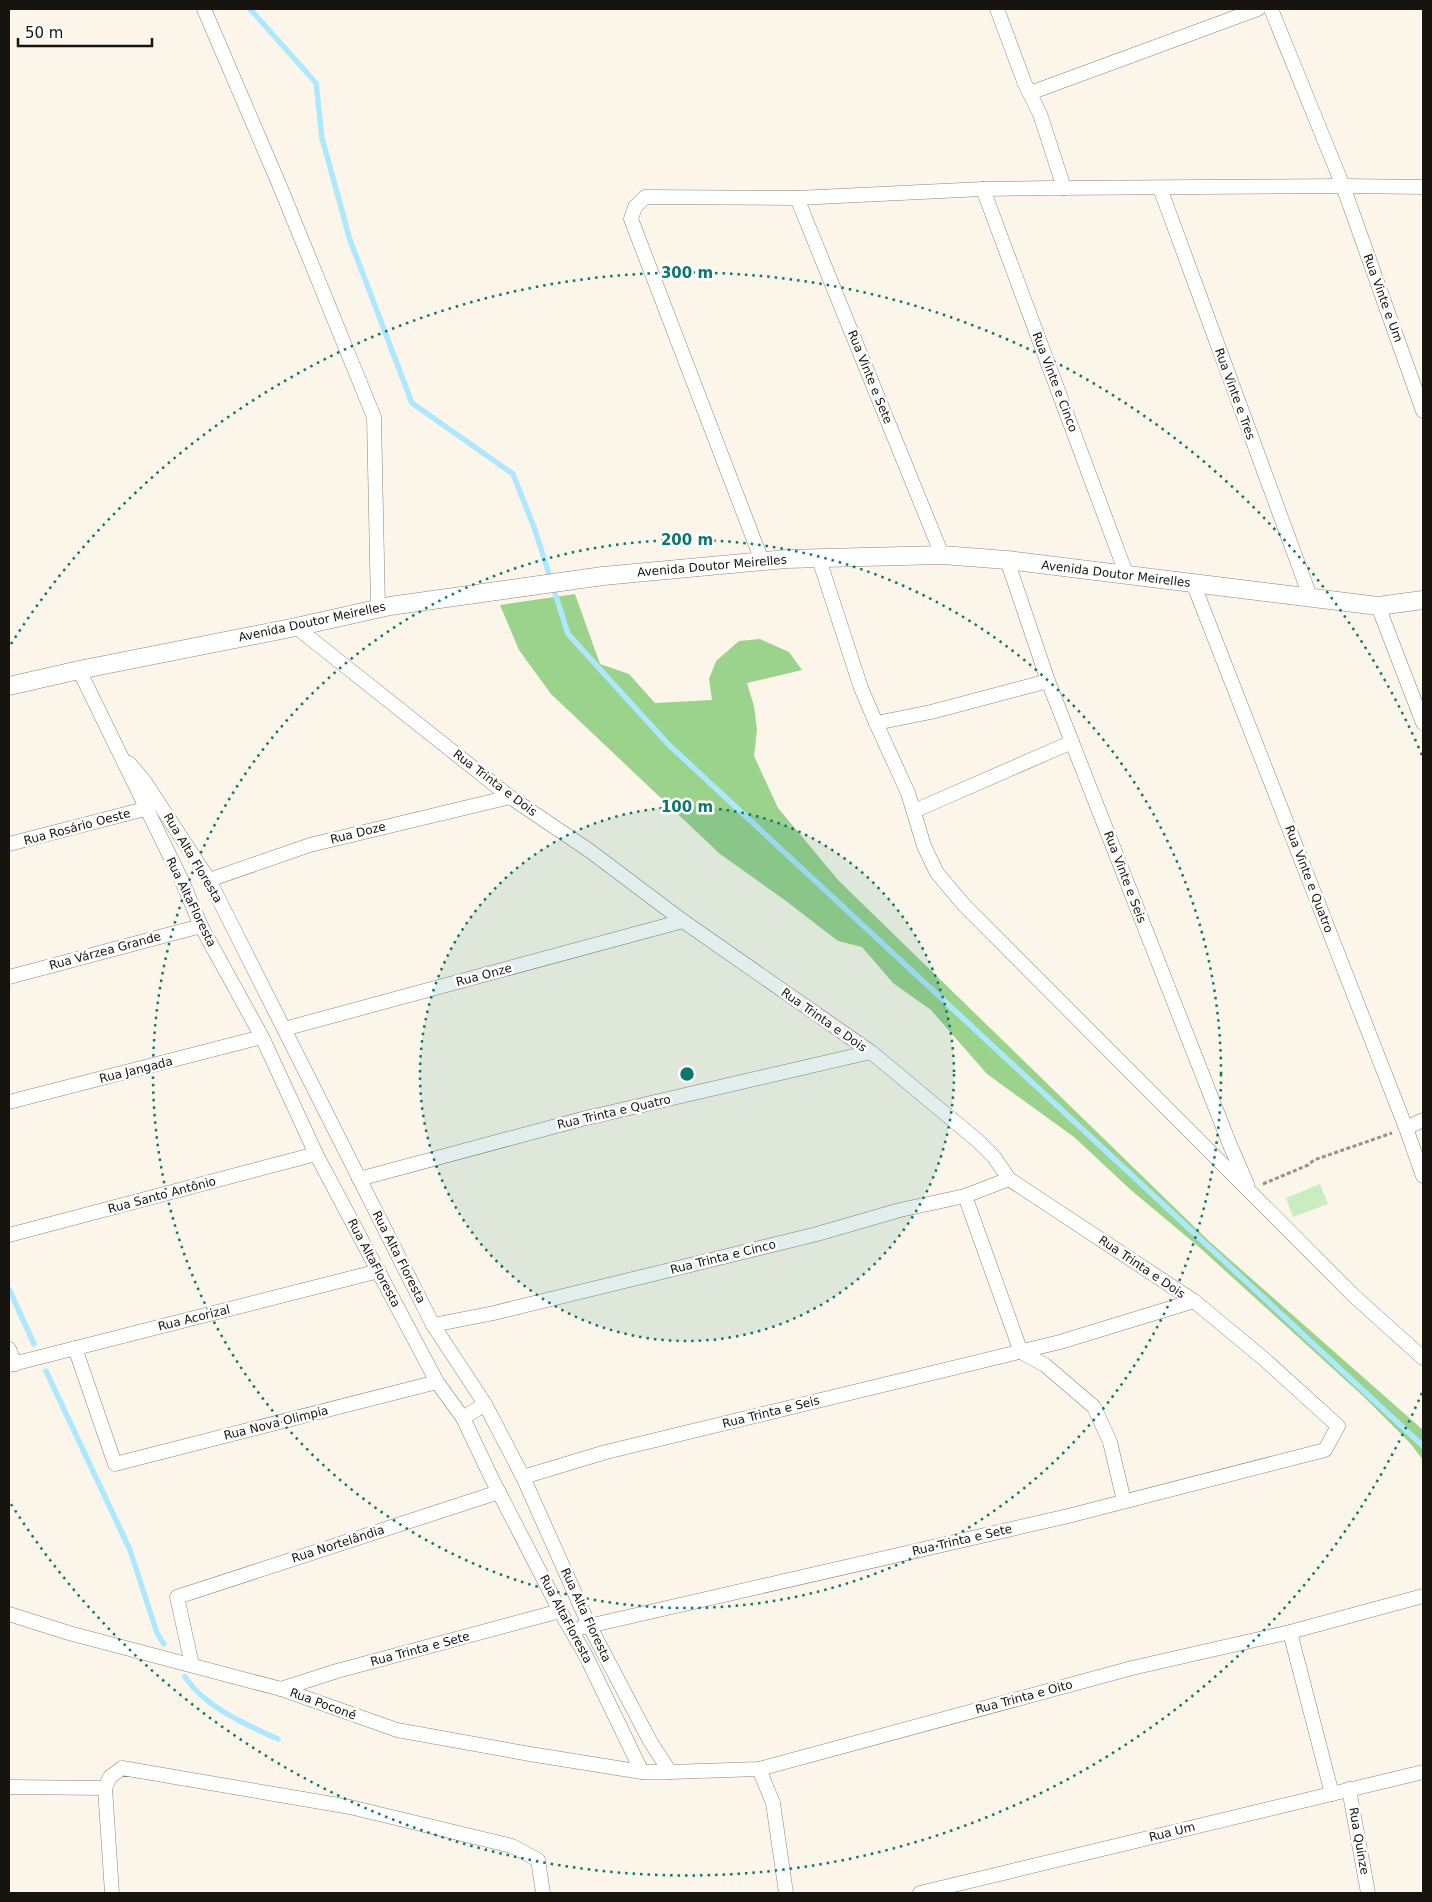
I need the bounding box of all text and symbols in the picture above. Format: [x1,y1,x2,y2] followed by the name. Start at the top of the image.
[18,15,151,47] scale bar
[25,24,63,42] text: 50 m
[1361,252,1405,344] street label: Rua Vinte e Um
[661,264,713,282] text: 300 m
[845,328,895,426] street label: Rua Vinte e Sete
[1030,330,1080,434] street label: Rua Vinte e Cinco
[1212,346,1258,442] street label: Rua Vinte e Tres
[661,531,713,549] text: 200 m
[637,552,787,580] street label: Avenida Doutor Meirelles
[1041,558,1191,590] street label: Avenida Doutor Meirelles
[237,600,387,644] street label: Avenida Doutor Meirelles
[450,747,540,819] street label: Rua Trinta e Dois
[661,798,713,816] text: 100 m
[22,806,132,848] street label: Rua Rosário Oeste
[161,811,225,905] street label: Rua Alta Floresta
[329,819,387,847] street label: Rua Doze
[1282,823,1336,935] street label: Rua Vinte e Quatro
[1101,829,1149,925] street label: Rua Vinte e Seis
[163,855,219,949] street label: Rua AltaFloresta
[48,929,162,973] street label: Rua Várzea Grande
[455,961,513,989] street label: Rua Onze
[779,985,869,1055] street label: Rua Trinta e Dois
[98,1054,174,1086] street label: Rua Jangada
[678,1065,696,1083] centre of rings
[556,1092,672,1132] street label: Rua Trinta e Quatro
[107,1174,217,1216] street label: Rua Santo Antônio
[370,1208,428,1306] street label: Rua Alta Floresta
[345,1216,403,1310] street label: Rua AltaFloresta
[1096,1233,1188,1301] street label: Rua Trinta e Dois
[669,1237,777,1277] street label: Rua Trinta e Cinco
[157,1302,231,1334] street label: Rua Acorizal
[721,1393,821,1431] street label: Rua Trinta e Seis
[222,1403,330,1443] street label: Rua Nova Olimpia
[290,1522,386,1566] street label: Rua Nortelândia
[911,1522,1013,1558] street label: Rua Trinta e Sete
[558,1566,614,1664] street label: Rua Alta Floresta
[537,1572,595,1666] street label: Rua AltaFloresta
[369,1629,471,1669] street label: Rua Trinta e Sete
[974,1677,1074,1717] street label: Rua Trinta e Oito
[288,1686,358,1722] street label: Rua Poconé
[1346,1806,1372,1876] street label: Rua Quinze
[1147,1820,1197,1844] street label: Rua Um

